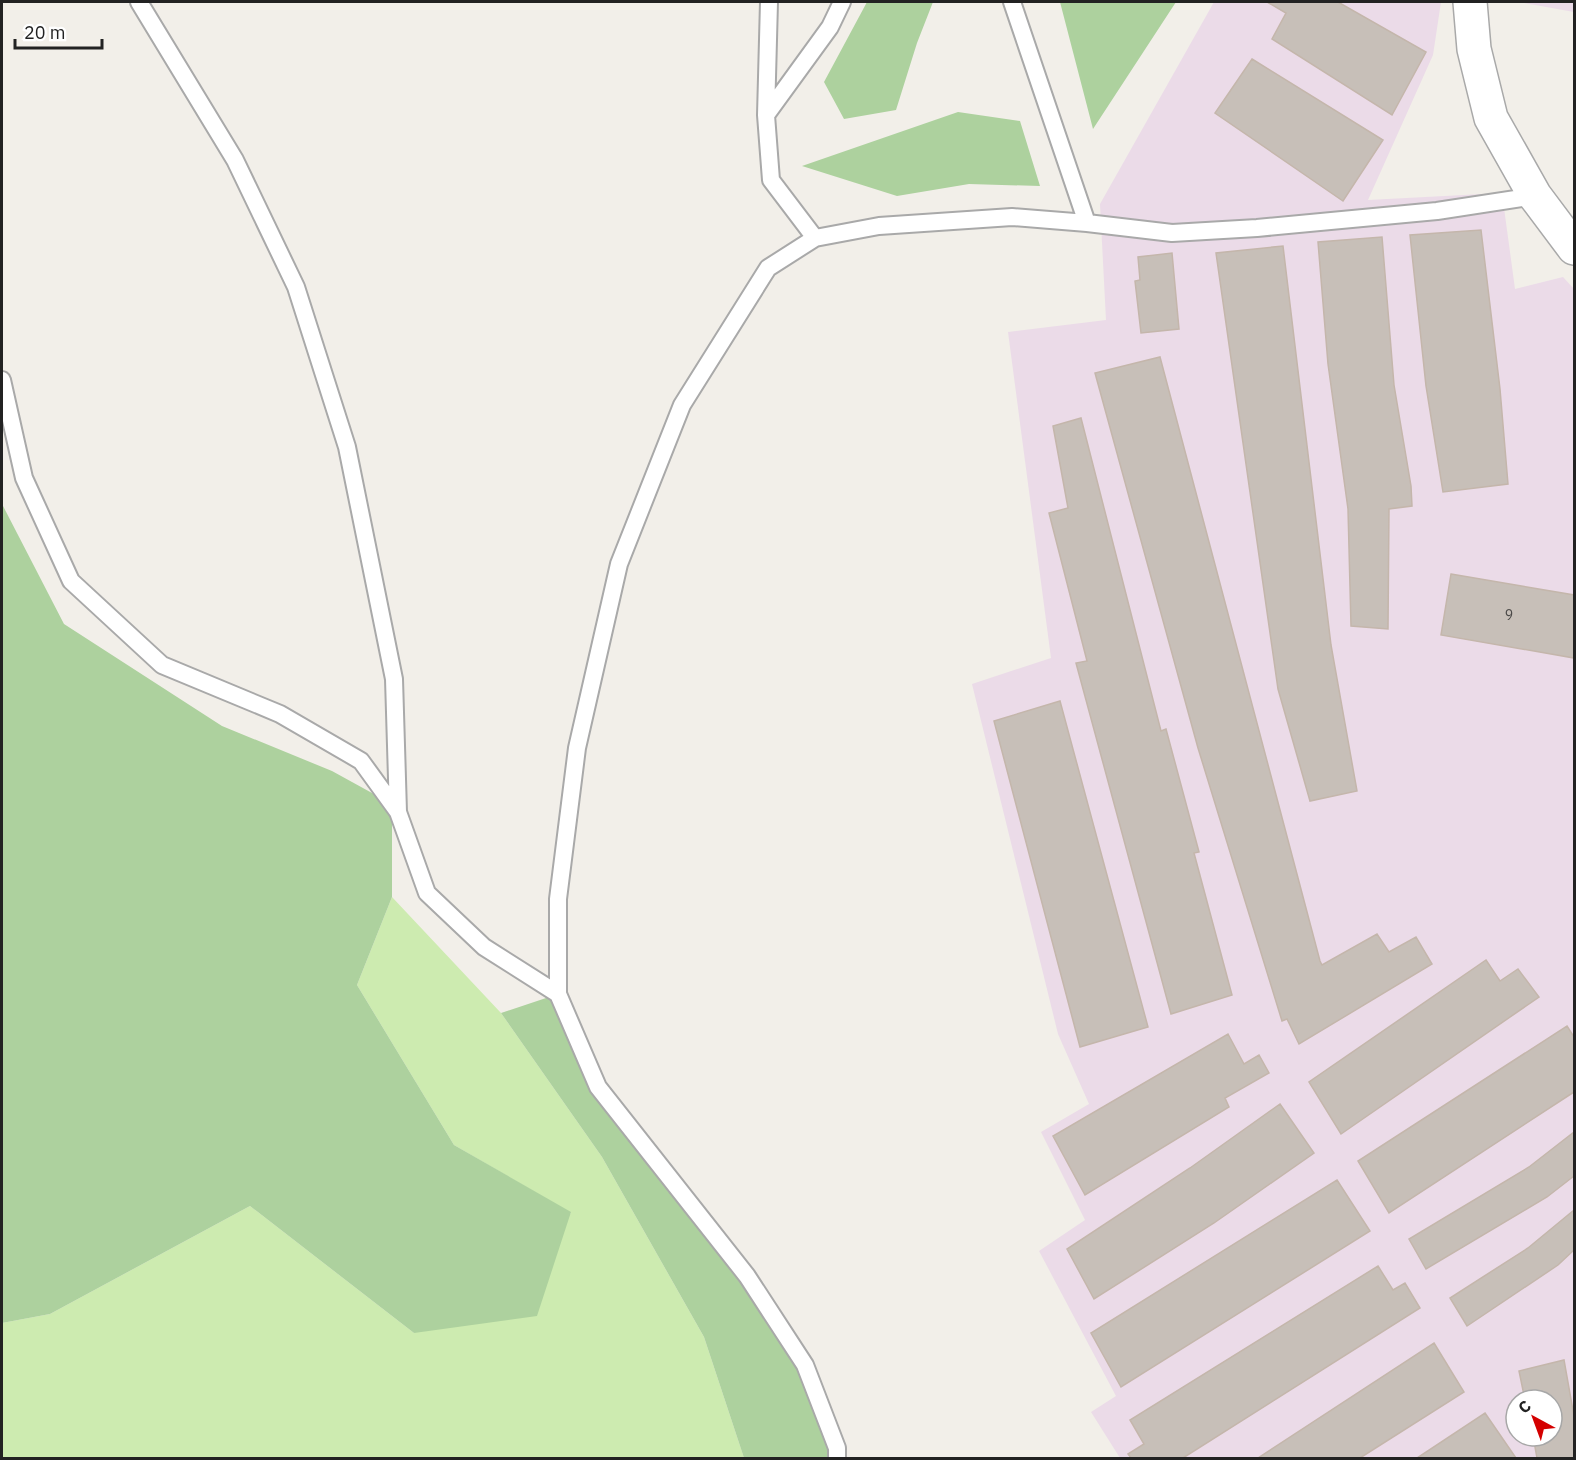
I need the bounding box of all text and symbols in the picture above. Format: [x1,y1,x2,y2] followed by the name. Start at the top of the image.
[15,12,102,50] scale bar
[24,21,66,44] text: 20 m
[1505,606,1513,624] house number: 9
[1504,1388,1564,1448] north arrow
[1514,1396,1535,1418] text: С

